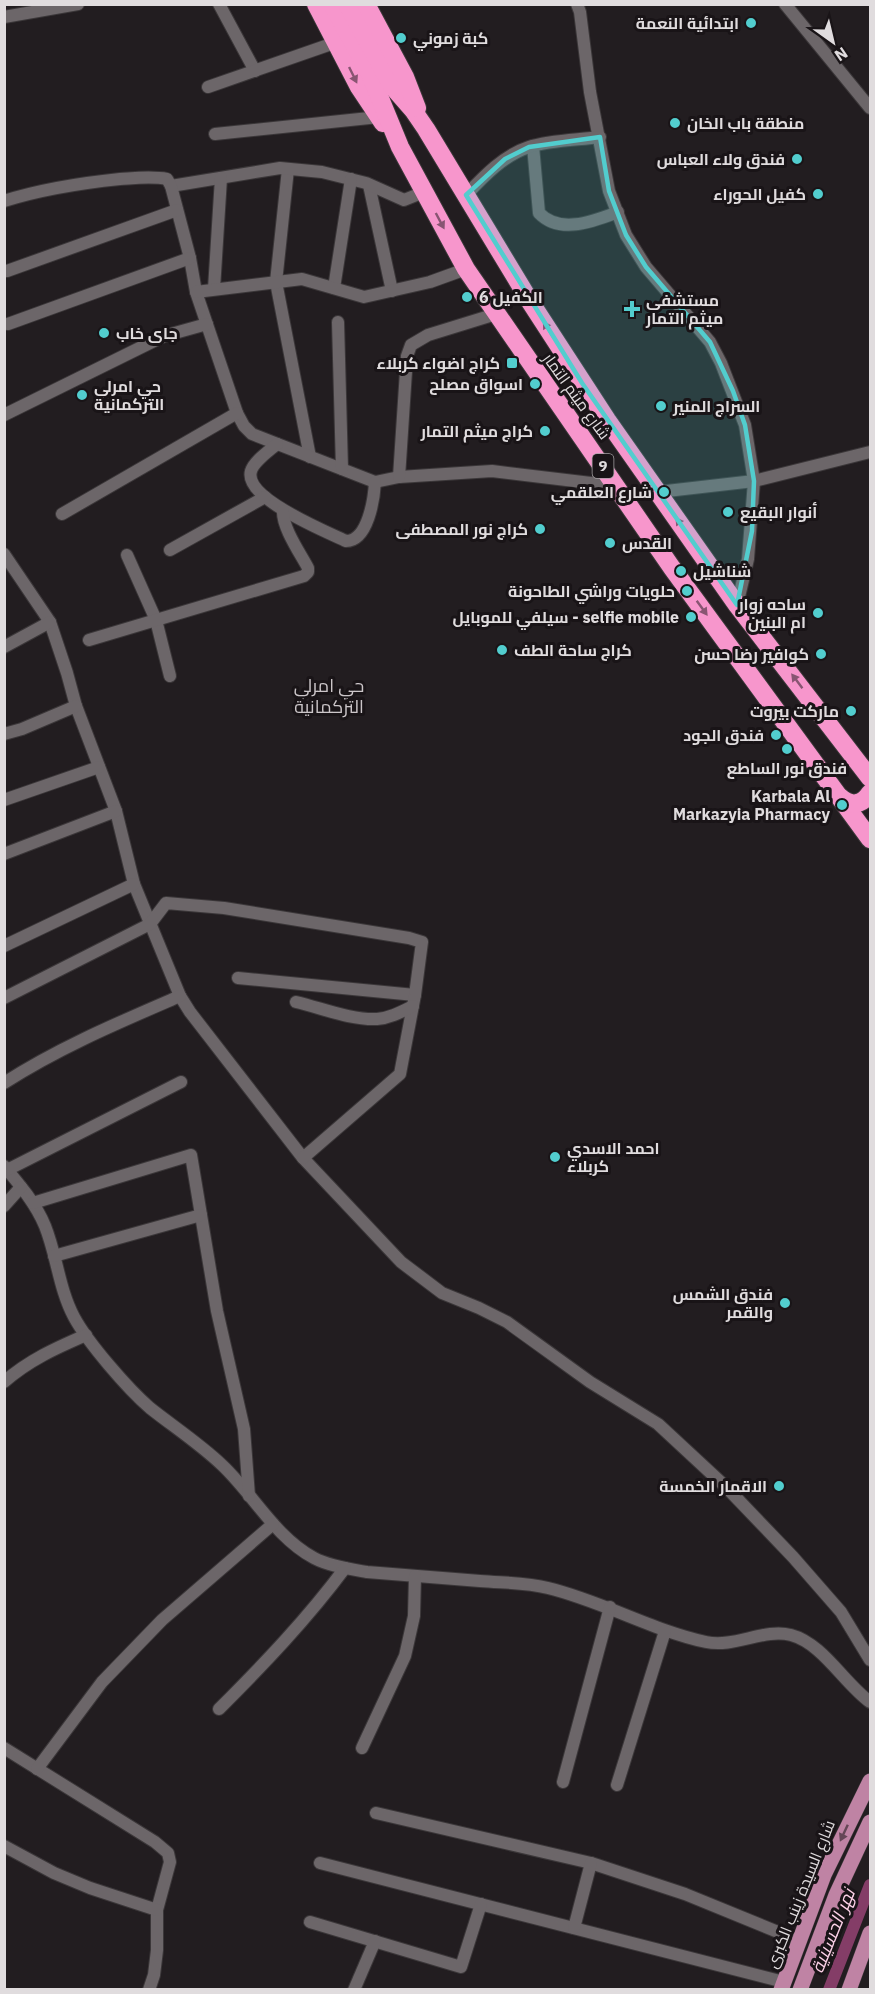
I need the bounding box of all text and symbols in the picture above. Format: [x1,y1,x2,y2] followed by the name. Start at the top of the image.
[803,12,863,72] north arrow
[636,13,739,33] place label: ابتدائية النعمة
[744,16,758,30] marker: ابتدائية النعمة
[413,28,488,51] place label: كبة زموني
[394,31,408,45] marker: كبة زموني
[831,43,852,66] text: N
[348,66,358,83] one-way arrow
[687,113,804,133] place label: منطقة باب الخان
[668,116,682,130] marker: منطقة باب الخان
[657,149,785,169] place label: فندق ولاء العباس
[790,152,804,166] marker: فندق ولاء العباس
[713,184,806,204] place label: كفيل الحوراء
[811,187,825,201] marker: كفيل الحوراء
[435,213,445,230] one-way arrow
[479,287,543,307] place label: الكفيل 6
[460,290,474,304] marker: الكفيل 6
[645,290,723,330] place label: مستشفى ميثم التمار
[623,300,641,318] marker: مستشفى ميثم التمار
[542,321,553,337] one-way arrow
[116,323,178,343] place label: جای خاب
[97,326,111,340] marker: جای خاب
[537,348,615,444] street label: شارع ميثم التمار
[376,353,500,374] place label: كراج اضواء كربلاء
[505,356,519,370] marker: كراج اضواء كربلاء
[429,374,523,395] place label: اسواق مصلح
[94,376,164,414] place label: حي امرلي التركمانية
[528,377,542,391] marker: اسواق مصلح
[75,388,89,402] marker: حي امرلي التركمانية
[672,396,760,417] place label: السراج المنير
[654,399,668,413] marker: السراج المنير
[420,421,533,443] place label: كراج ميثم التمار
[538,424,552,438] marker: كراج ميثم التمار
[592,454,614,478] road number: 9
[551,482,652,505] place label: شارع العلقمي
[657,485,671,499] marker: شارع العلقمي
[740,502,817,523] place label: أنوار البقيع
[721,505,735,519] marker: أنوار البقيع
[676,517,687,533] one-way arrow
[395,519,528,540] place label: كراج نور المصطفى
[533,522,547,536] marker: كراج نور المصطفى
[622,533,672,553] place label: القدس
[603,536,617,550] marker: القدس
[693,561,751,581] place label: شناشيل
[674,564,688,578] marker: شناشيل
[508,581,675,604] place label: حلويات وراشي الطاحونة
[680,584,694,598] marker: حلويات وراشي الطاحونة
[737,594,806,634] place label: ساحه زوار ام البنين
[696,600,708,616] one-way arrow
[811,606,825,620] marker: ساحه زوار ام البنين
[453,607,679,630] place label: سيلفي للموبايل - selfie mobile
[684,610,698,624] marker: سيلفي للموبايل - selfie mobile
[514,640,632,661] place label: كراج ساحة الطف
[495,643,509,657] marker: كراج ساحة الطف
[694,644,809,664] place label: كوافير رضا حسن
[814,647,828,661] marker: كوافير رضا حسن
[294,674,364,718] district label: حي امرلي التركمانية
[792,674,804,689] one-way arrow
[750,701,839,721] place label: ماركت بيروت
[844,704,858,718] marker: ماركت بيروت
[683,725,764,745] place label: فندق الجود
[769,728,783,742] marker: فندق الجود
[780,742,794,756] marker: فندق نور الساطع
[727,758,847,779] place label: فندق نور الساطع
[673,786,830,824] place label: Karbala Al Markazyia Pharmacy
[835,798,849,812] marker: Karbala Al Markazyia Pharmacy
[567,1138,660,1176] place label: احمد الاسدي كربلاء
[548,1150,562,1164] marker: احمد الاسدي كربلاء
[673,1284,773,1322] place label: فندق الشمس والقمر
[778,1296,792,1310] marker: فندق الشمس والقمر
[659,1476,767,1496] place label: الاقمار الخمسة
[772,1479,786,1493] marker: الاقمار الخمسة
[761,1817,841,1972] street label: شارع السيدة زينب الكبرى
[839,1824,849,1842] one-way arrow
[805,1883,861,1976] water label: نهر الحسينية

